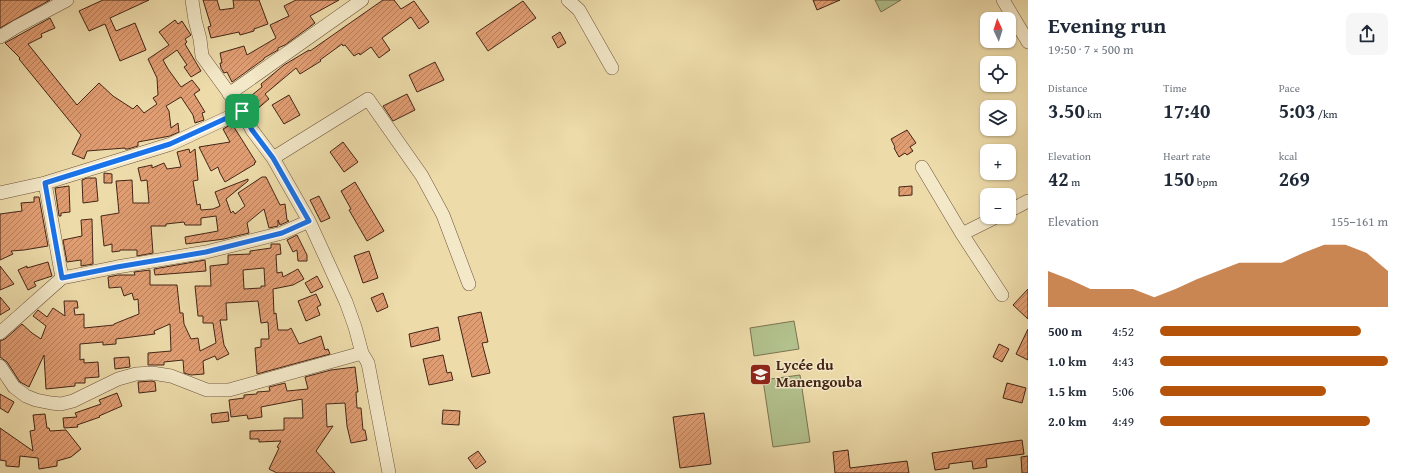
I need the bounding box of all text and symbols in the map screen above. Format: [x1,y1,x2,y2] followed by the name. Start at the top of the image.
[1048,9,1166,41] text: Evening run
[980,12,1016,48] north arrow
[980,12,1016,224] map controls
[1346,13,1388,55] button: share
[1048,40,1134,59] text: 19:50 · 7 × 500 m
[980,56,1016,92] button: locate
[1048,80,1087,96] text: Distance
[1163,80,1187,96] text: Time
[1279,80,1300,96] text: Pace
[225,94,259,128] pin
[1048,96,1085,125] text: 3.50
[1163,96,1210,125] text: 17:40
[1279,96,1315,125] text: 5:03
[231,100,253,122] icon: arrive
[980,100,1016,136] button: layers
[1085,106,1102,122] text: km
[1315,106,1338,122] text: /km
[980,144,1016,180] button: +
[1048,148,1091,164] text: Elevation
[1163,148,1211,164] text: Heart rate
[1279,148,1297,164] text: kcal
[1048,164,1069,193] text: 42
[1163,164,1194,193] text: 150
[1279,164,1310,193] text: 269
[1069,174,1080,190] text: m
[1194,174,1217,190] text: bpm
[980,188,1016,224] button: −
[1048,212,1099,231] text: Elevation
[1331,212,1388,231] text: 155–161 m
[1048,322,1082,341] text: 500 m
[1112,322,1134,341] text: 4:52
[1048,352,1087,371] text: 1.0 km
[1112,352,1134,371] text: 4:43
[776,354,862,392] place label: Lycée du Manengouba
[747,361,773,387] school or university icon: Lycée du Manengouba
[1048,382,1087,401] text: 1.5 km
[1112,382,1134,401] text: 5:06
[1048,412,1087,431] text: 2.0 km
[1112,412,1134,431] text: 4:49

